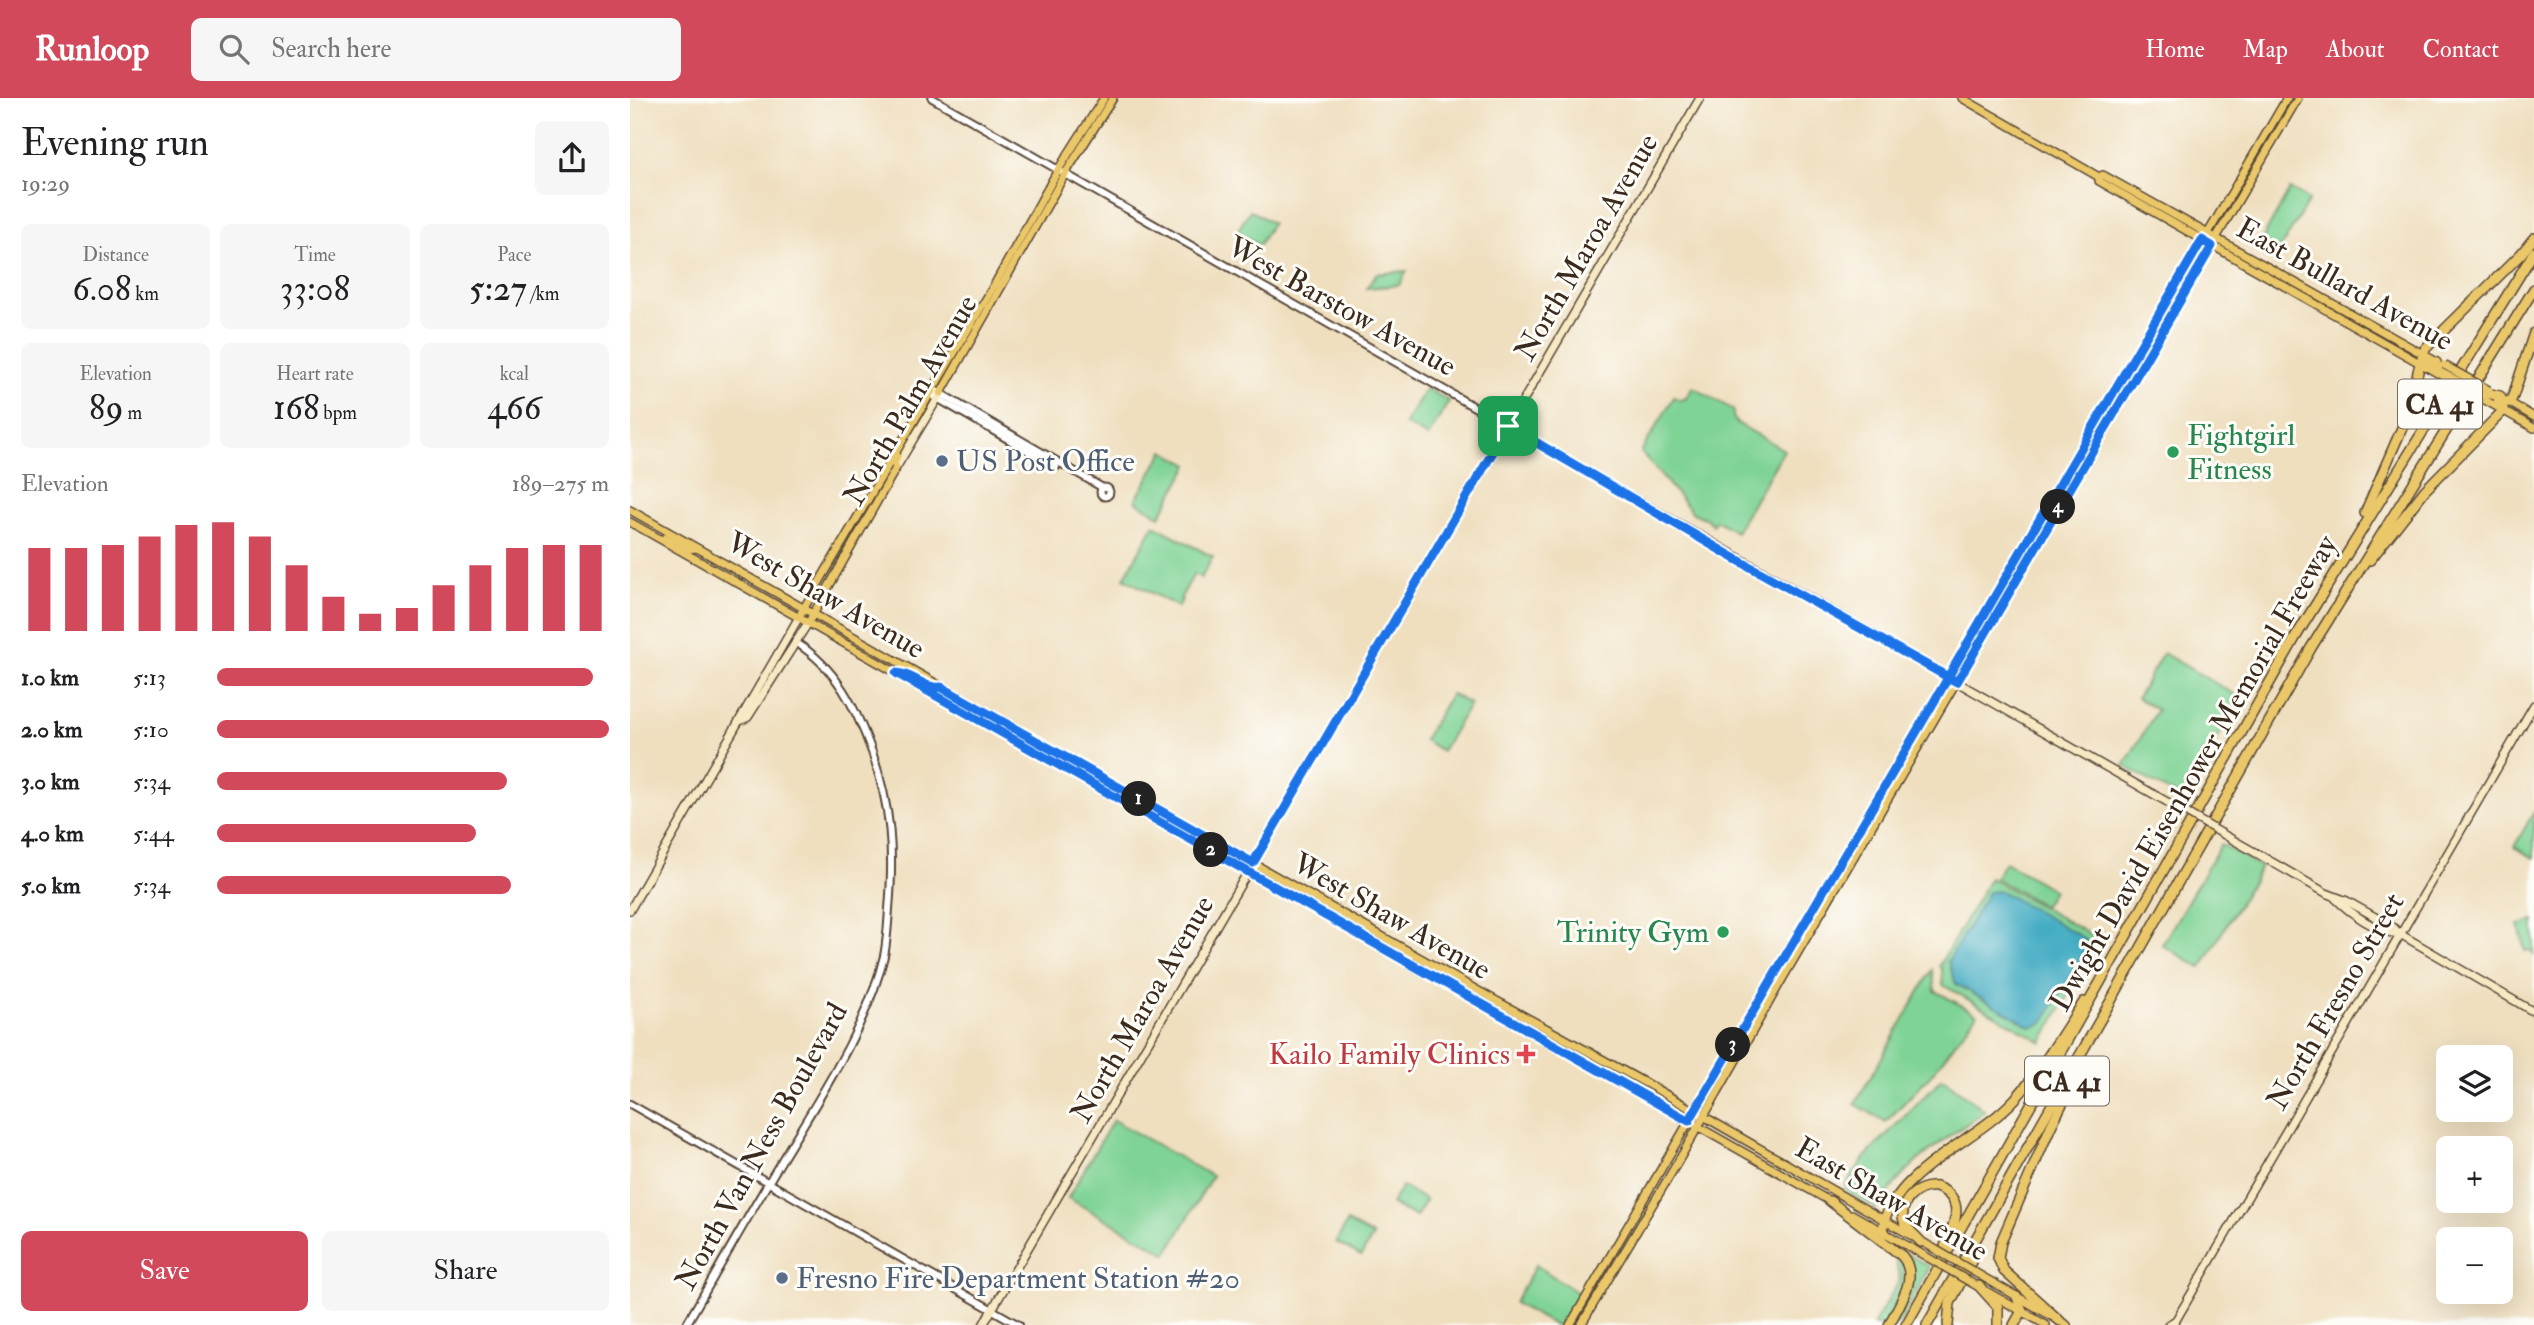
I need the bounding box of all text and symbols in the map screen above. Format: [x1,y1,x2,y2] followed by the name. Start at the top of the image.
[191,18,681,81] search box
[35,29,149,70] text: Runloop
[215,30,253,68] icon: search
[271,33,391,65] text: Search here
[2145,34,2205,65] text: Home
[2243,34,2288,65] text: Map
[2326,34,2385,65] text: About
[2423,34,2499,65] text: Contact
[21,119,209,167] text: Evening run
[535,121,609,195] button: share
[1506,127,1666,367] street label: North Maroa Avenue
[21,169,70,198] text: 19:29
[2230,210,2460,359] street label: East Bullard Avenue
[1220,228,1463,385] street label: West Barstow Avenue
[82,243,149,267] text: Distance
[294,243,336,267] text: Time
[497,243,531,267] text: Pace
[72,267,131,311] text: 6.08
[280,267,350,311] text: 33:08
[469,267,527,311] text: 5:27
[131,282,159,306] text: km
[527,282,560,306] text: /km
[835,288,986,512] street label: North Palm Avenue
[79,362,152,386] text: Elevation
[276,362,354,386] text: Heart rate
[500,362,529,386] text: kcal
[2398,380,2482,428] road number: CA 41
[89,386,123,430] text: 89
[273,386,319,430] text: 168
[487,386,541,430] text: 466
[1478,396,1538,456] pin
[123,401,142,425] text: m
[319,401,357,425] text: bpm
[1489,407,1527,445] icon: arrive
[2187,417,2295,488] place label: Fightgirl Fitness
[956,443,1135,480] place label: US Post Office
[2165,444,2181,460] marker: Fightgirl Fitness
[934,453,950,469] marker: US Post Office
[21,469,109,498] text: Elevation
[512,469,609,498] text: 189–275 m
[2040,490,2076,524] pin: 4
[2052,494,2063,518] text: 4
[719,523,931,667] street label: West Shaw Avenue
[2041,528,2346,1018] street label: Dwight David Eisenhower Memorial Freeway
[21,663,79,692] text: 1.0 km
[133,663,166,692] text: 5:13
[21,715,83,744] text: 2.0 km
[133,715,169,744] text: 5:10
[21,767,80,796] text: 3.0 km
[133,767,170,796] text: 5:34
[1121,782,1156,816] pin: 1
[1135,786,1142,810] text: 1
[21,819,84,848] text: 4.0 km
[133,819,174,848] text: 5:44
[1194,832,1228,868] pin: 2
[1206,837,1215,861] text: 2
[1285,844,1497,988] street label: West Shaw Avenue
[21,871,81,900] text: 5.0 km
[133,871,170,900] text: 5:34
[2258,886,2413,1116] street label: North Fresno Street
[1062,889,1222,1129] street label: North Maroa Avenue
[1557,914,1709,951] place label: Trinity Gym
[1715,924,1731,940] marker: Trinity Gym
[667,996,856,1296] street label: North Van Ness Boulevard
[1716,1028,1750,1062] pin: 3
[1729,1032,1736,1056] text: 3
[1268,1036,1510,1073] place label: Kailo Family Clinics
[1516,1044,1536,1064] marker: Kailo Family Clinics
[2436,1045,2513,1304] map controls
[2436,1045,2513,1122] button: layers
[2025,1056,2109,1105] road number: CA 41
[1789,1129,1995,1270] street label: East Shaw Avenue
[2436,1136,2513,1213] button: +
[2436,1227,2513,1304] button: −
[21,1231,308,1311] button: Save
[322,1231,609,1311] button: Share
[796,1260,1240,1297] place label: Fresno Fire Department Station #20
[774,1270,790,1286] marker: Fresno Fire Department Station #20

